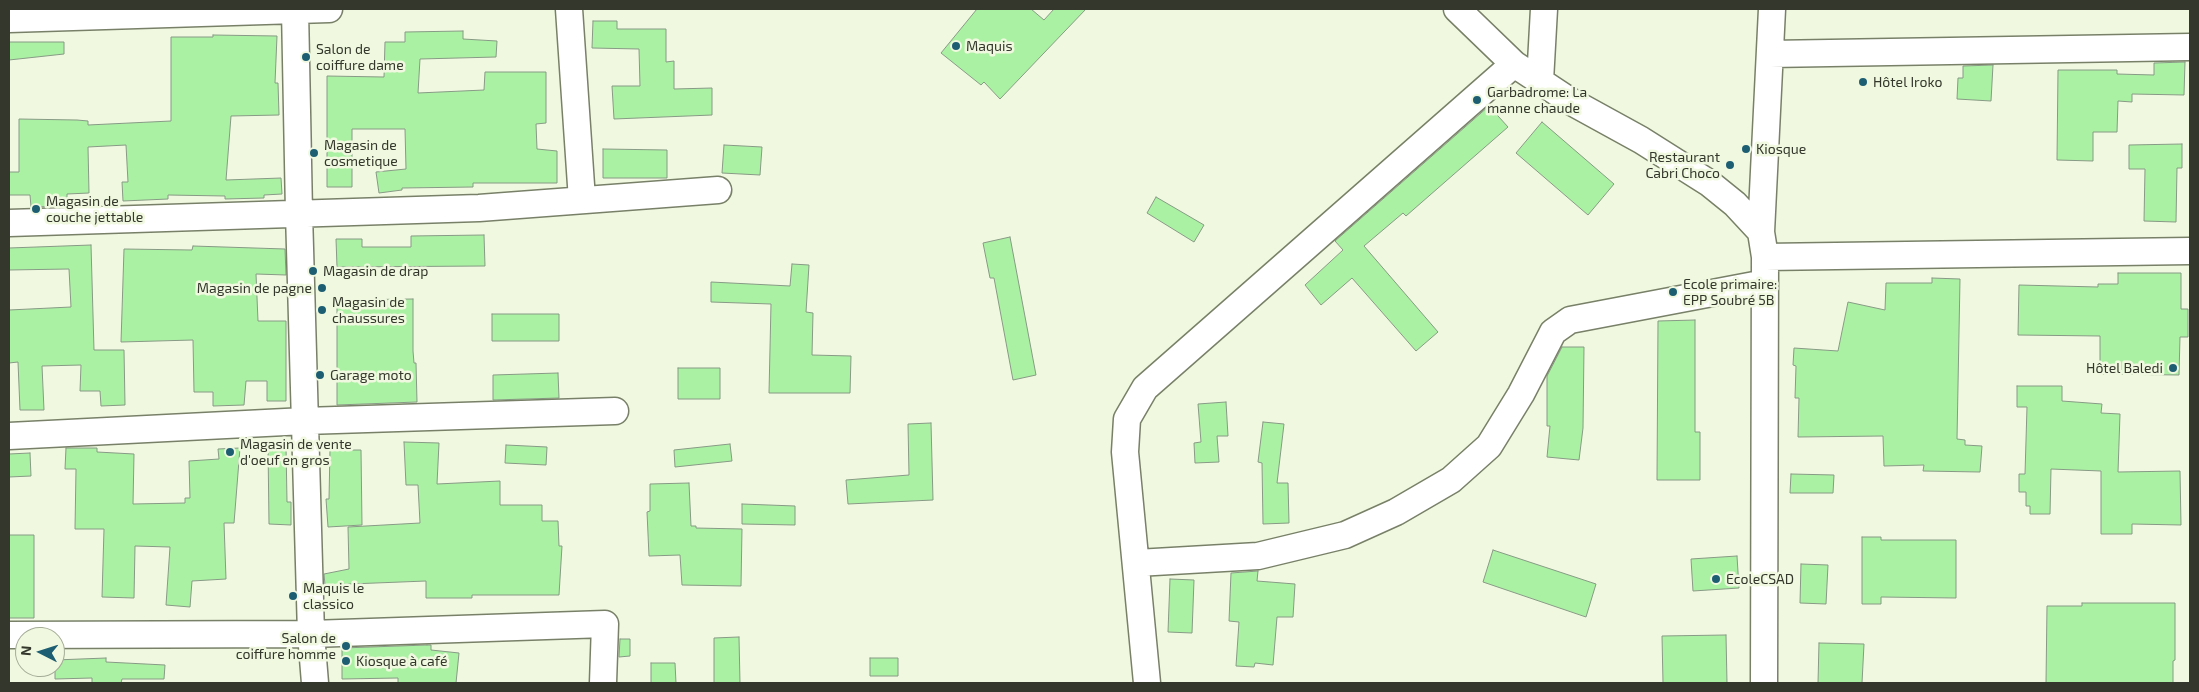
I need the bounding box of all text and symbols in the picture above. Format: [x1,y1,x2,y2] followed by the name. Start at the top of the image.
[966,38,1013,54] place label: Maquis
[950,40,962,52] marker: Maquis
[316,41,404,74] place label: Salon de coiffure dame
[300,51,312,63] marker: Salon de coiffure dame
[1873,74,1942,90] place label: Hôtel Iroko
[1857,76,1869,88] marker: Hôtel Iroko
[1487,84,1587,116] place label: Garbadrome: La manne chaude
[1471,94,1483,106] marker: Garbadrome: La manne chaude
[324,137,398,170] place label: Magasin de cosmetique
[1756,141,1806,157] place label: Kiosque
[1740,143,1752,155] marker: Kiosque
[308,147,320,159] marker: Magasin de cosmetique
[1645,149,1720,182] place label: Restaurant Cabri Choco
[1724,159,1736,171] marker: Restaurant Cabri Choco
[46,193,143,226] place label: Magasin de couche jettable
[30,203,42,215] marker: Magasin de couche jettable
[323,263,428,279] place label: Magasin de drap
[307,265,319,277] marker: Magasin de drap
[1683,276,1777,308] place label: Ecole primaire: EPP Soubré 5B
[197,280,312,296] place label: Magasin de pagne
[316,282,328,294] marker: Magasin de pagne
[1667,286,1679,298] marker: Ecole primaire: EPP Soubré 5B
[332,294,405,326] place label: Magasin de chaussures
[316,304,328,316] marker: Magasin de chaussures
[2086,360,2163,376] place label: Hôtel Baledi
[2167,362,2179,374] marker: Hôtel Baledi
[330,367,412,383] place label: Garage moto
[314,369,326,381] marker: Garage moto
[240,436,352,468] place label: Magasin de vente d'oeuf en gros
[224,446,236,458] marker: Magasin de vente d'oeuf en gros
[1726,571,1794,587] place label: EcoleCSAD
[1710,573,1722,585] marker: EcoleCSAD
[303,580,364,612] place label: Maquis le classico
[287,590,299,602] marker: Maquis le classico
[15,627,65,677] north arrow
[236,630,336,662] place label: Salon de coiffure homme
[340,640,352,652] marker: Salon de coiffure homme
[17,645,34,657] text: N
[356,653,447,669] place label: Kiosque à café
[340,655,352,667] marker: Kiosque à café

